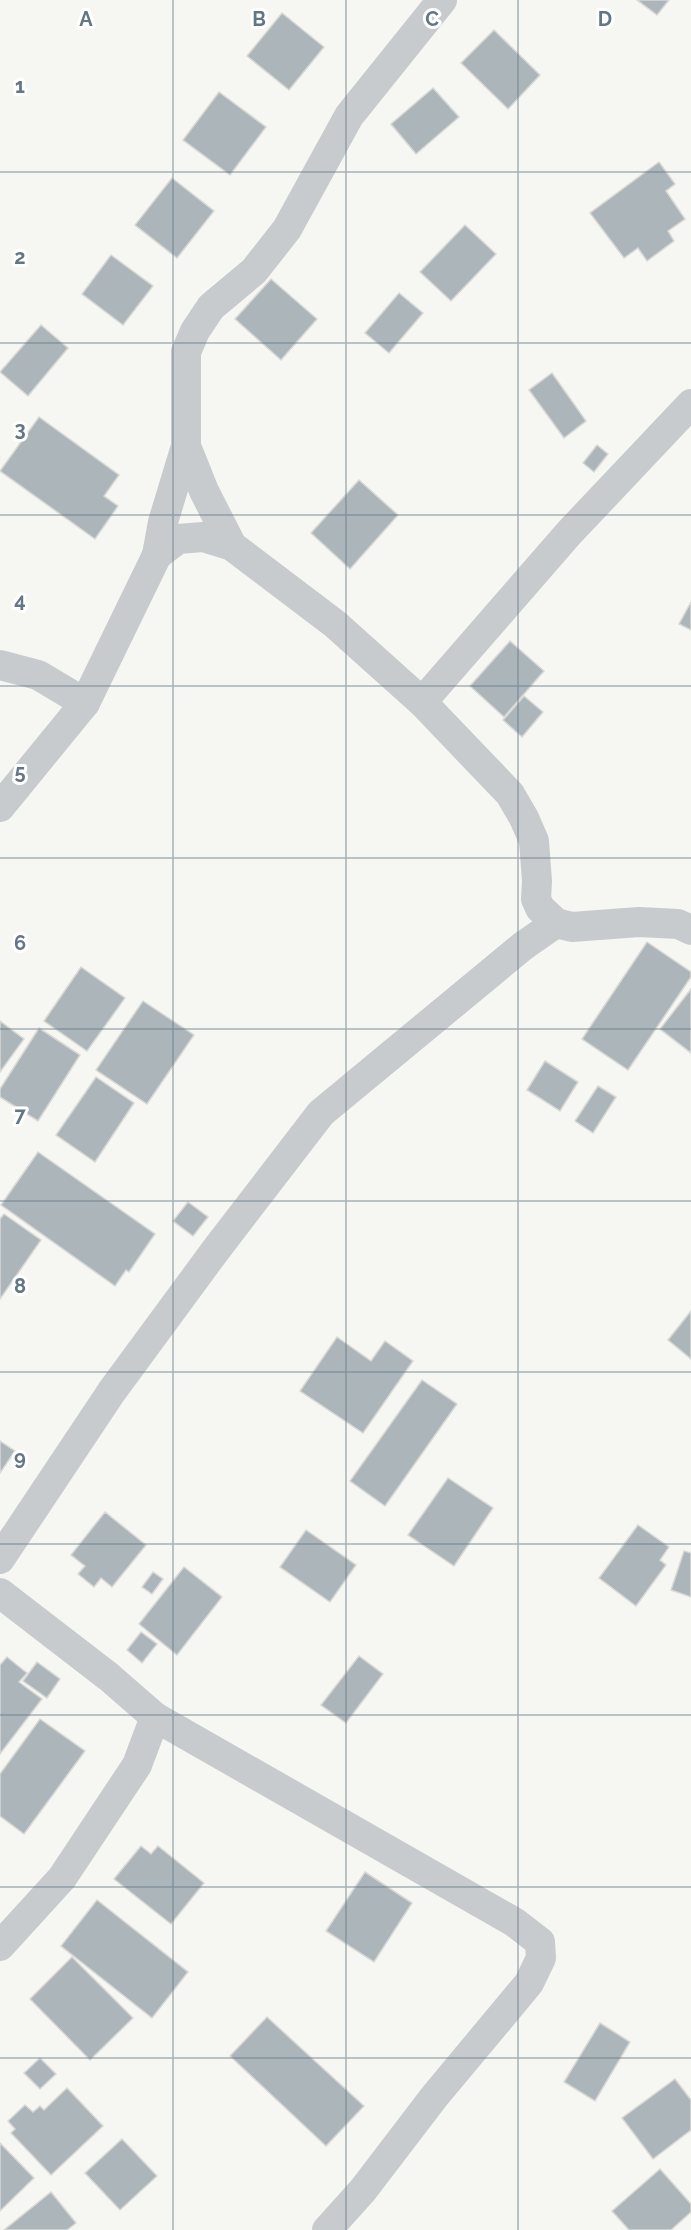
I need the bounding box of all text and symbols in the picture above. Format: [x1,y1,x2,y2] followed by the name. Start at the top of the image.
[79,7,93,31] text: A
[252,7,266,31] text: B
[425,7,439,31] text: C
[598,7,612,31] text: D
[15,74,25,98] text: 1
[14,245,26,269] text: 2
[14,417,26,441] text: 3
[14,588,26,612] text: 4
[14,760,26,784] text: 5
[14,931,26,955] text: 6
[14,1103,26,1127] text: 7
[14,1274,26,1298] text: 8
[14,1446,26,1470] text: 9

